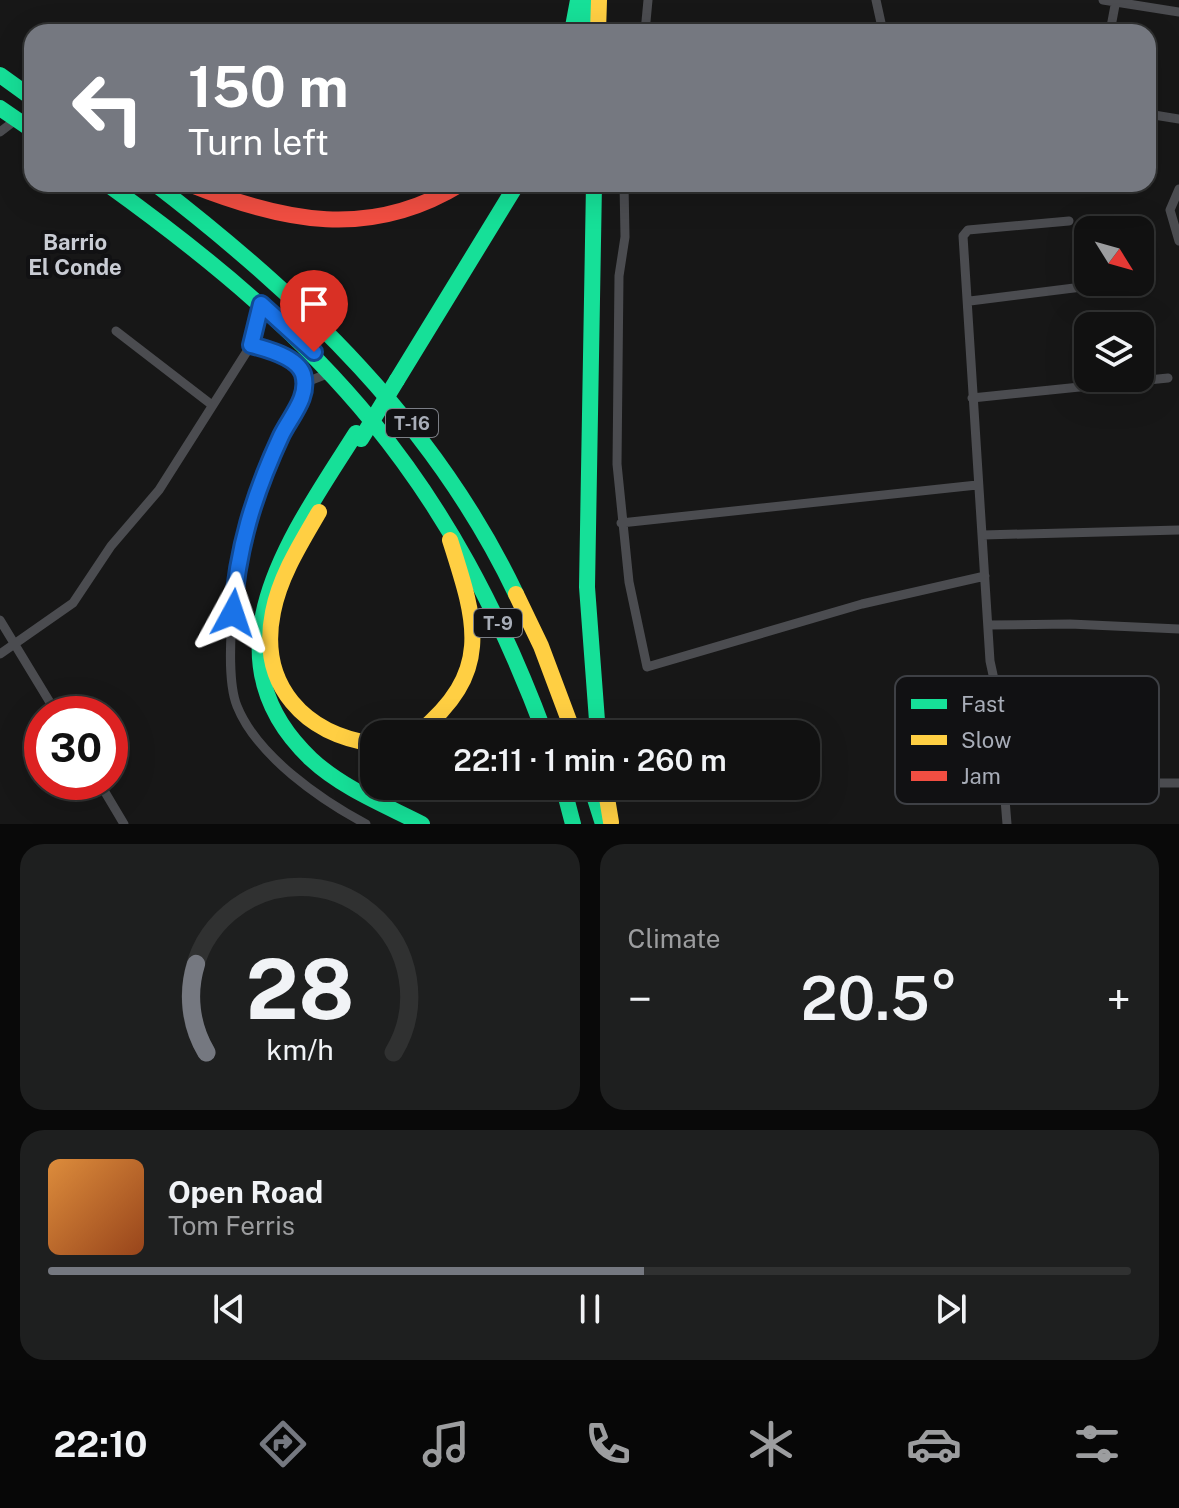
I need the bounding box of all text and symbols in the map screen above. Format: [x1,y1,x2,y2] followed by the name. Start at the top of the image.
[188,54,349,120] text: 150 m
[56,56,160,160] icon: left
[188,121,329,163] text: Turn left
[1074,216,1154,296] north arrow
[1074,216,1154,392] map controls
[28,229,122,280] district label: Barrio El Conde
[280,270,348,352] pin
[292,282,336,326] icon: arrive
[1074,312,1154,392] button: layers
[386,409,438,437] road number: T-16
[191,571,275,655] position arrow
[474,609,522,637] road number: T-9
[895,676,1159,804] legend
[961,691,1005,717] text: Fast
[24,696,128,800] speed limit sign: 30
[961,727,1011,753] text: Slow
[453,742,727,778] text: 22:11 · 1 min · 260 m
[961,763,1001,789] text: Jam
[628,923,721,954] text: Climate
[245,940,354,1038] text: 28
[801,963,958,1034] text: 20.5°
[628,973,652,1025] text: −
[1107,973,1131,1025] text: +
[266,1033,333,1066] text: km/h
[168,1174,323,1210] text: Open Road
[168,1210,295,1241] text: Tom Ferris
[207,1287,251,1331] icon: previous
[568,1287,612,1331] icon: pause
[929,1287,973,1331] icon: next
[255,1416,311,1472] icon: directions
[418,1416,474,1472] icon: music
[580,1416,636,1472] icon: phone
[743,1416,799,1472] icon: climate
[906,1416,962,1472] icon: car
[1069,1416,1125,1472] icon: filters
[53,1423,148,1465] text: 22:10

